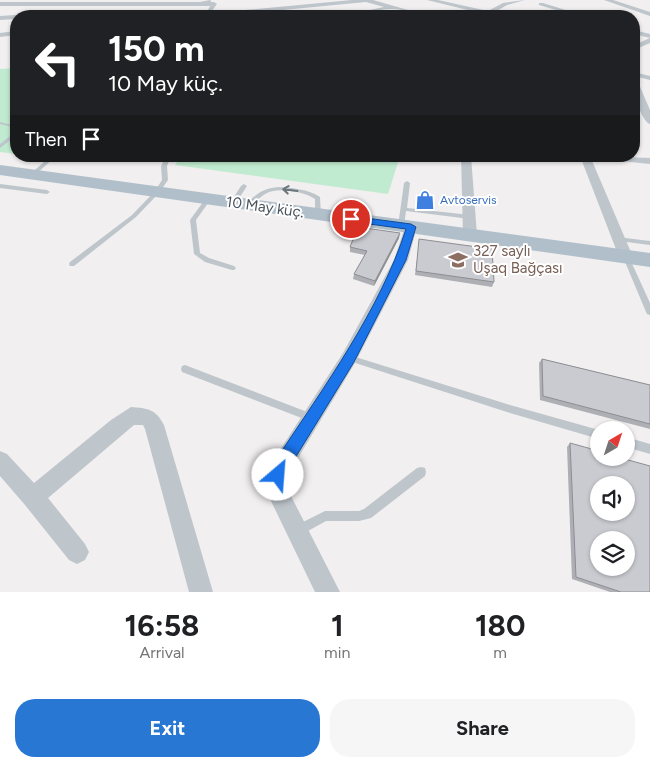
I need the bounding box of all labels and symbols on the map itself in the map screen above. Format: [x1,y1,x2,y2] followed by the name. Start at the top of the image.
[282,185,298,195] one-way arrow
[414,189,436,211] shop icon: Avtoservis
[225,193,305,221] street label: 10 May küç.
[440,193,497,207] place label: Avtoservis
[330,198,372,240] pin
[473,242,563,277] place label: 327 saylı Uşaq Bağçası
[447,249,469,271] school or university icon: 327 saylı Uşaq Bağçası
[590,421,635,466] north arrow
[251,448,303,500] position arrow

